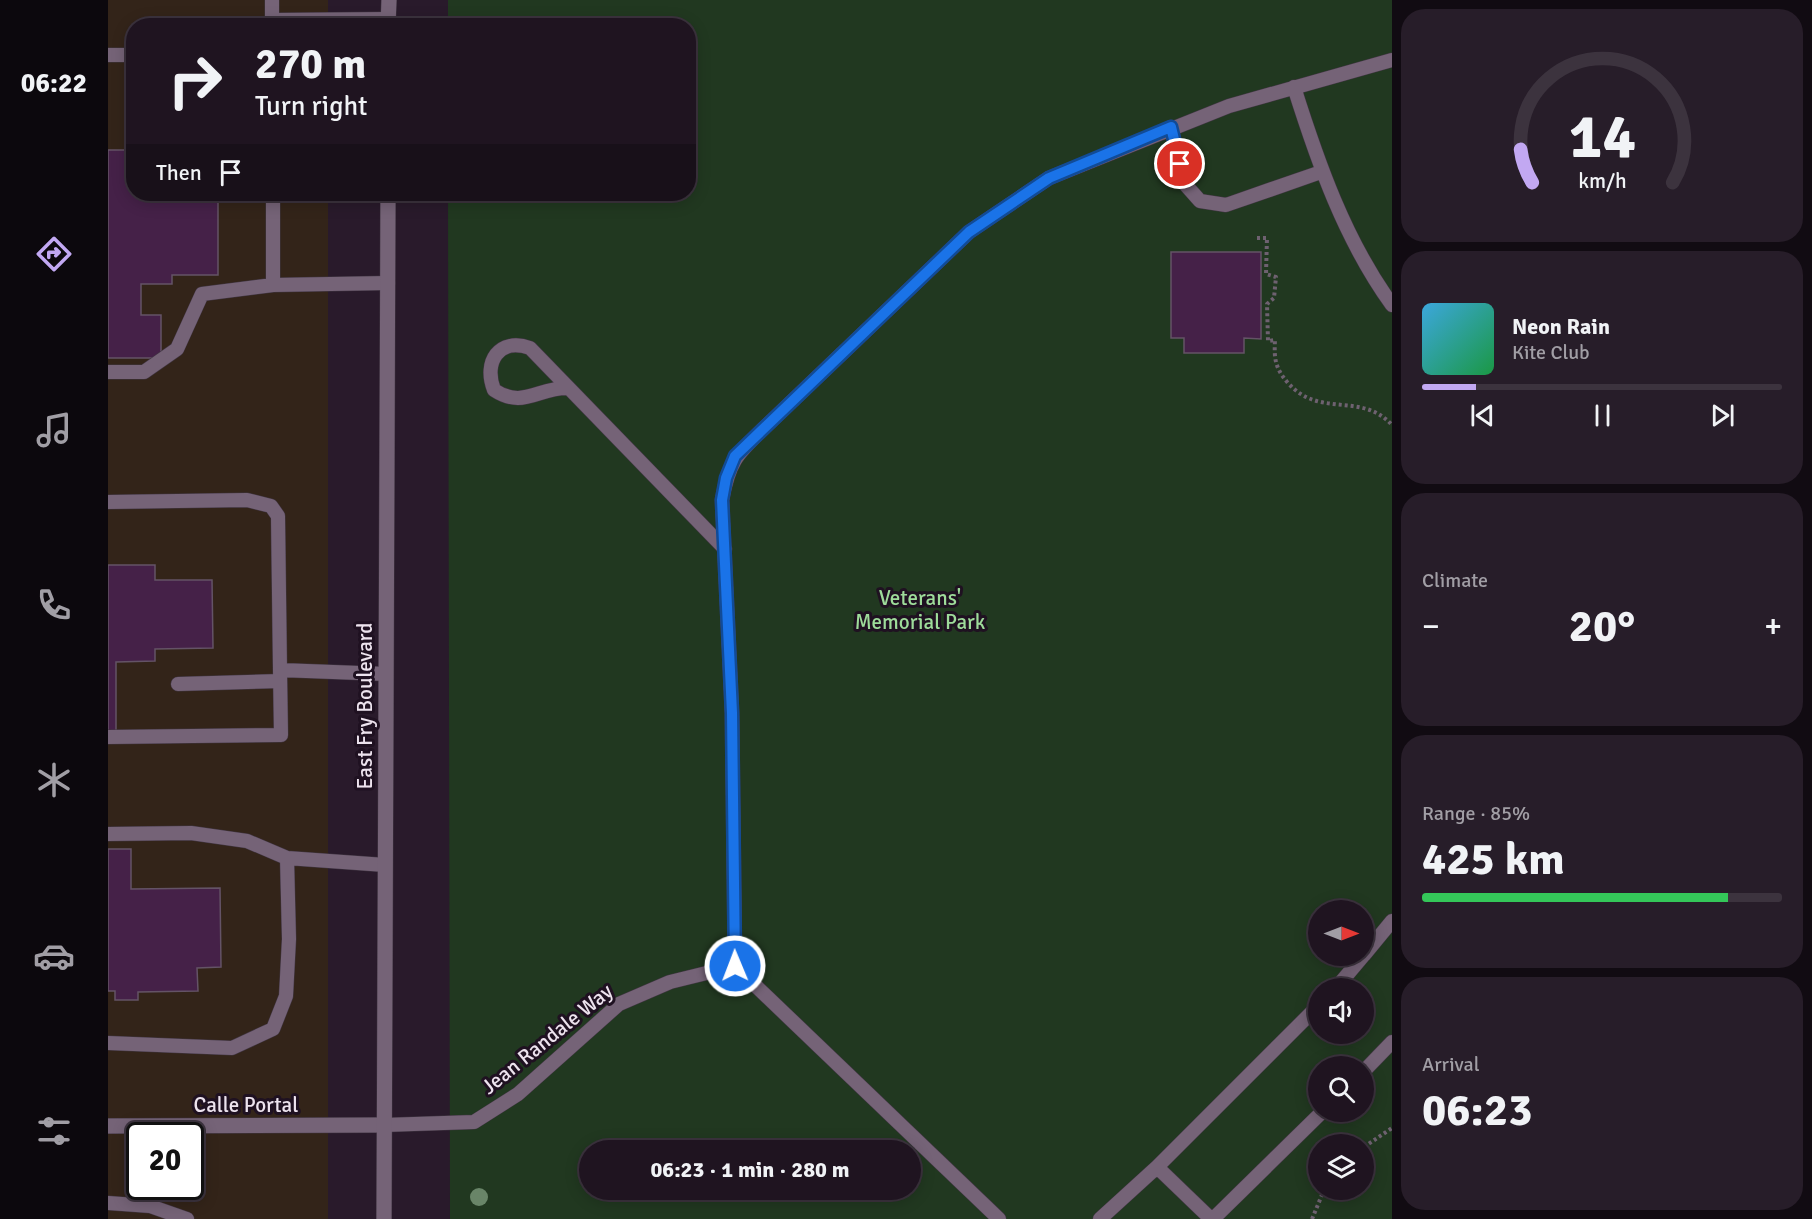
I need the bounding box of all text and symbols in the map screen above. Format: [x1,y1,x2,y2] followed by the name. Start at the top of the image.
[255,39,366,90] text: 270 m
[156,42,234,120] icon: right
[21,67,87,100] text: 06:22
[255,90,368,123] text: Turn right
[1568,98,1636,175] text: 14
[1154,138,1205,189] pin
[1163,147,1196,180] icon: arrive
[214,156,247,189] icon: arrive
[156,159,202,186] text: Then
[1578,168,1626,194] text: km/h
[33,233,75,275] icon: directions
[1512,313,1610,340] text: Neon Rain
[1512,340,1590,365] text: Kite Club
[1466,399,1499,432] icon: previous
[1586,399,1619,432] icon: pause
[1706,399,1739,432] icon: next
[33,409,75,451] icon: music
[1422,568,1488,593] text: Climate
[33,584,75,626] icon: phone
[855,585,986,635] park label: Veterans' Memorial Park
[1569,599,1635,654] text: 20°
[1422,606,1440,647] text: −
[1764,606,1782,647] text: +
[352,623,378,789] street label: East Fry Boulevard
[33,759,75,801] icon: climate
[1422,801,1530,826] text: Range · 85%
[1422,832,1565,887] text: 425 km
[1308,900,1374,966] north arrow
[1308,900,1374,1200] map controls
[703,934,767,998] position arrow
[33,935,75,977] icon: car
[476,978,618,1100] street label: Jean Randale Way
[1308,978,1374,1044] button: sound
[1422,1052,1480,1077] text: Arrival
[1308,1056,1374,1122] button: search
[1422,1083,1532,1138] text: 06:23
[194,1092,298,1118] street label: Calle Portal
[33,1110,75,1152] icon: filters
[126,1122,204,1200] speed limit sign: 20
[1308,1134,1374,1200] button: layers
[650,1156,850,1183] text: 06:23 · 1 min · 280 m

